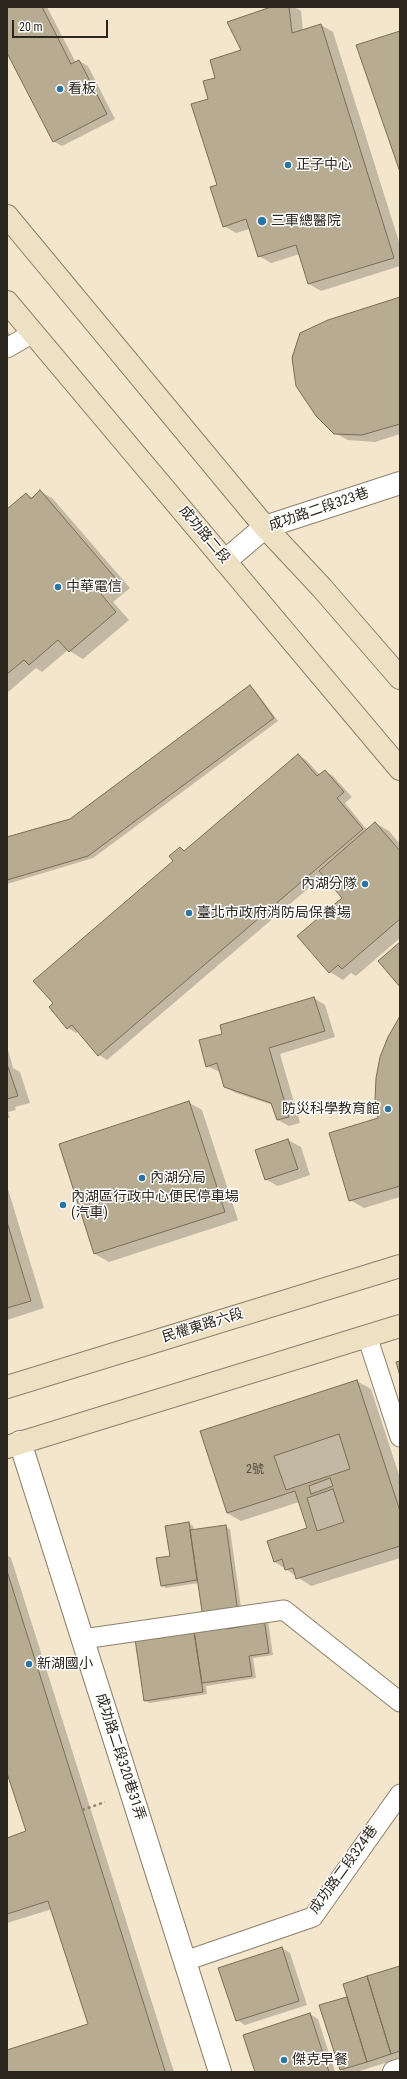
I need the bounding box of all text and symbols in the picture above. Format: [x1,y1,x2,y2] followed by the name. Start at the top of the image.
[14,12,110,38] scale bar
[19,20,43,34] text: 20 m
[68,81,96,97] place label: 看板
[55,84,65,94] marker: 看板
[296,157,352,173] place label: 正子中心
[283,160,293,170] marker: 正子中心
[271,213,341,229] place label: 三軍總醫院
[256,215,268,227] marker: 三軍總醫院
[267,485,371,535] street label: 成功路二段323巷
[175,503,233,567] street label: 成功路二段
[66,579,122,595] place label: 中華電信
[53,582,63,592] marker: 中華電信
[301,876,357,892] place label: 內湖分隊
[360,879,370,889] marker: 內湖分隊
[197,905,351,921] place label: 臺北市政府消防局保養場
[184,908,194,918] marker: 臺北市政府消防局保養場
[282,1101,380,1117] place label: 防災科學教育館
[383,1104,393,1114] marker: 防災科學教育館
[150,1170,206,1186] place label: 內湖分局
[137,1173,147,1183] marker: 內湖分局
[71,1189,239,1222] place label: 內湖區行政中心便民停車場 (汽車)
[58,1200,68,1210] marker: 內湖區行政中心便民停車場 (汽車)
[160,1306,246,1346] street label: 民權東路六段
[246,1463,264,1477] house number: 2號
[37,1656,93,1672] place label: 新湖國小
[24,1659,34,1669] marker: 新湖國小
[92,1691,148,1823] street label: 成功路二段320巷31弄
[306,1823,382,1917] street label: 成功路二段324巷
[292,2052,348,2068] place label: 傑克早餐
[279,2055,289,2065] marker: 傑克早餐

